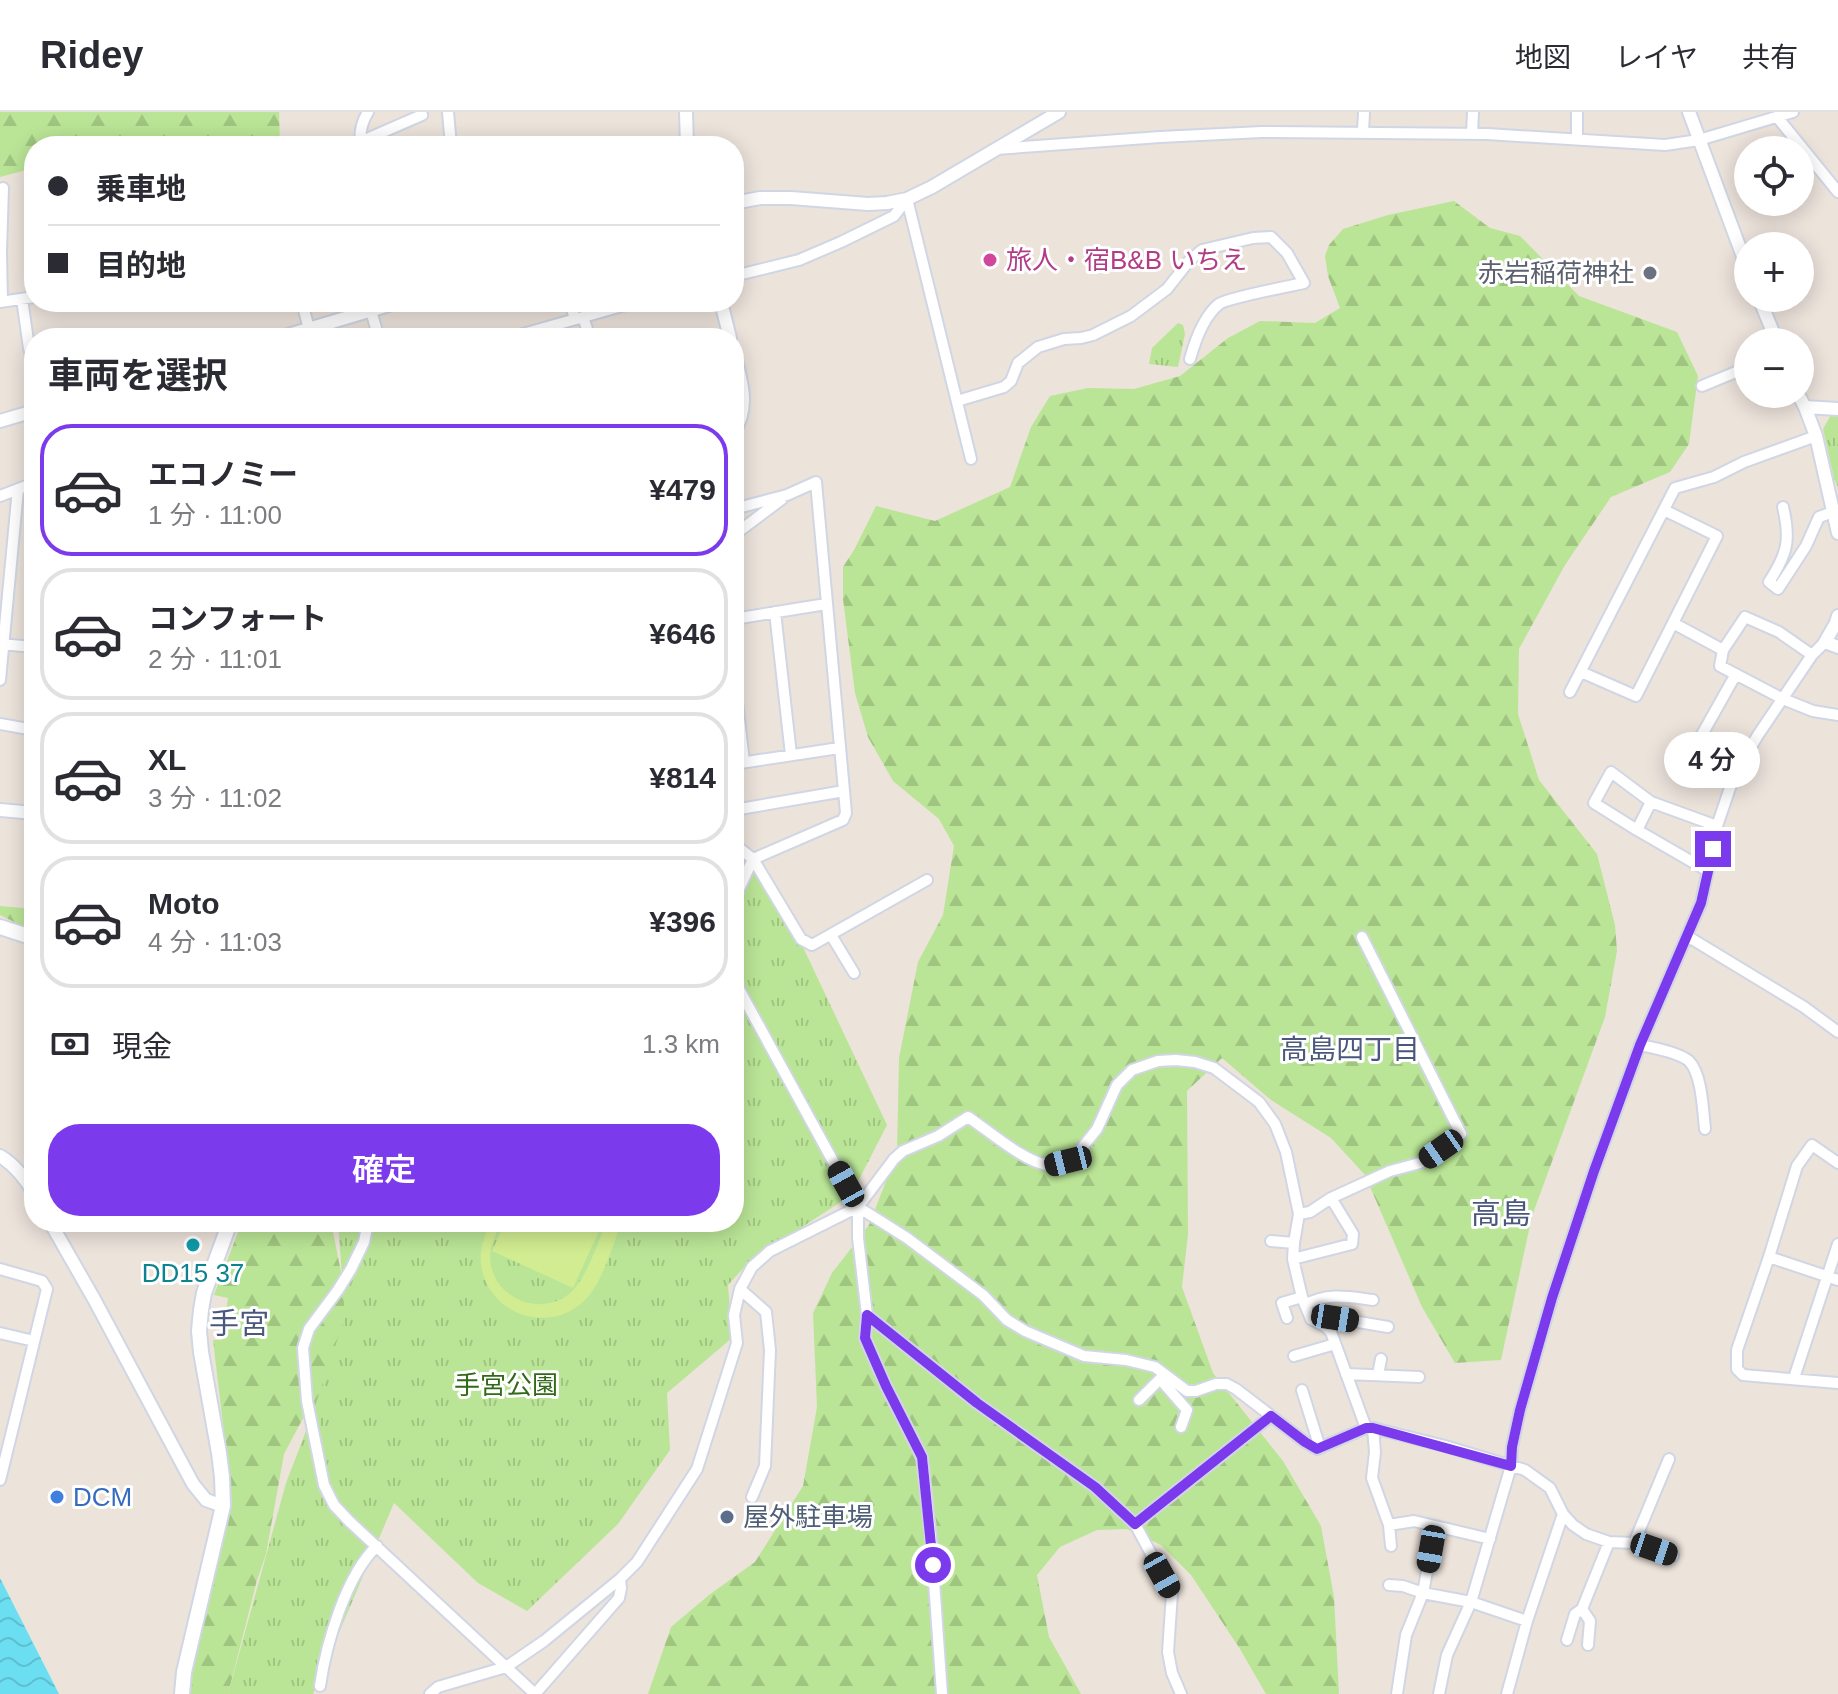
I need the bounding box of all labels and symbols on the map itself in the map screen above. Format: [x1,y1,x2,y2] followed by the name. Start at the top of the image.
[1006,245,1247,275] place label: 旅人・宿B&B いちえ
[981,251,999,269] marker: 旅人・宿B&B いちえ
[1478,258,1634,288] place label: 赤岩稲荷神社
[1641,264,1659,282] marker: 赤岩稲荷神社
[1665,733,1761,789] callout: 4 分
[1695,831,1731,867] route end
[1280,1034,1420,1065] district label: 高島四丁目
[1414,1125,1468,1173] car
[1042,1144,1094,1178] car
[824,1157,868,1211] car
[1471,1197,1531,1230] district label: 高島
[184,1236,202,1254] marker: DD15 37
[142,1258,244,1288] place label: DD15 37
[1309,1302,1361,1334] car
[209,1307,269,1340] district label: 手宮
[454,1370,558,1400] park label: 手宮公園
[73,1482,132,1512] place label: DCM
[48,1488,66,1506] marker: DCM
[743,1502,873,1532] place label: 屋外駐車場
[718,1508,736,1526] marker: 屋外駐車場
[1415,1523,1447,1575] car
[1627,1530,1681,1568] car
[915,1547,951,1583] route start
[1140,1548,1184,1602] car

